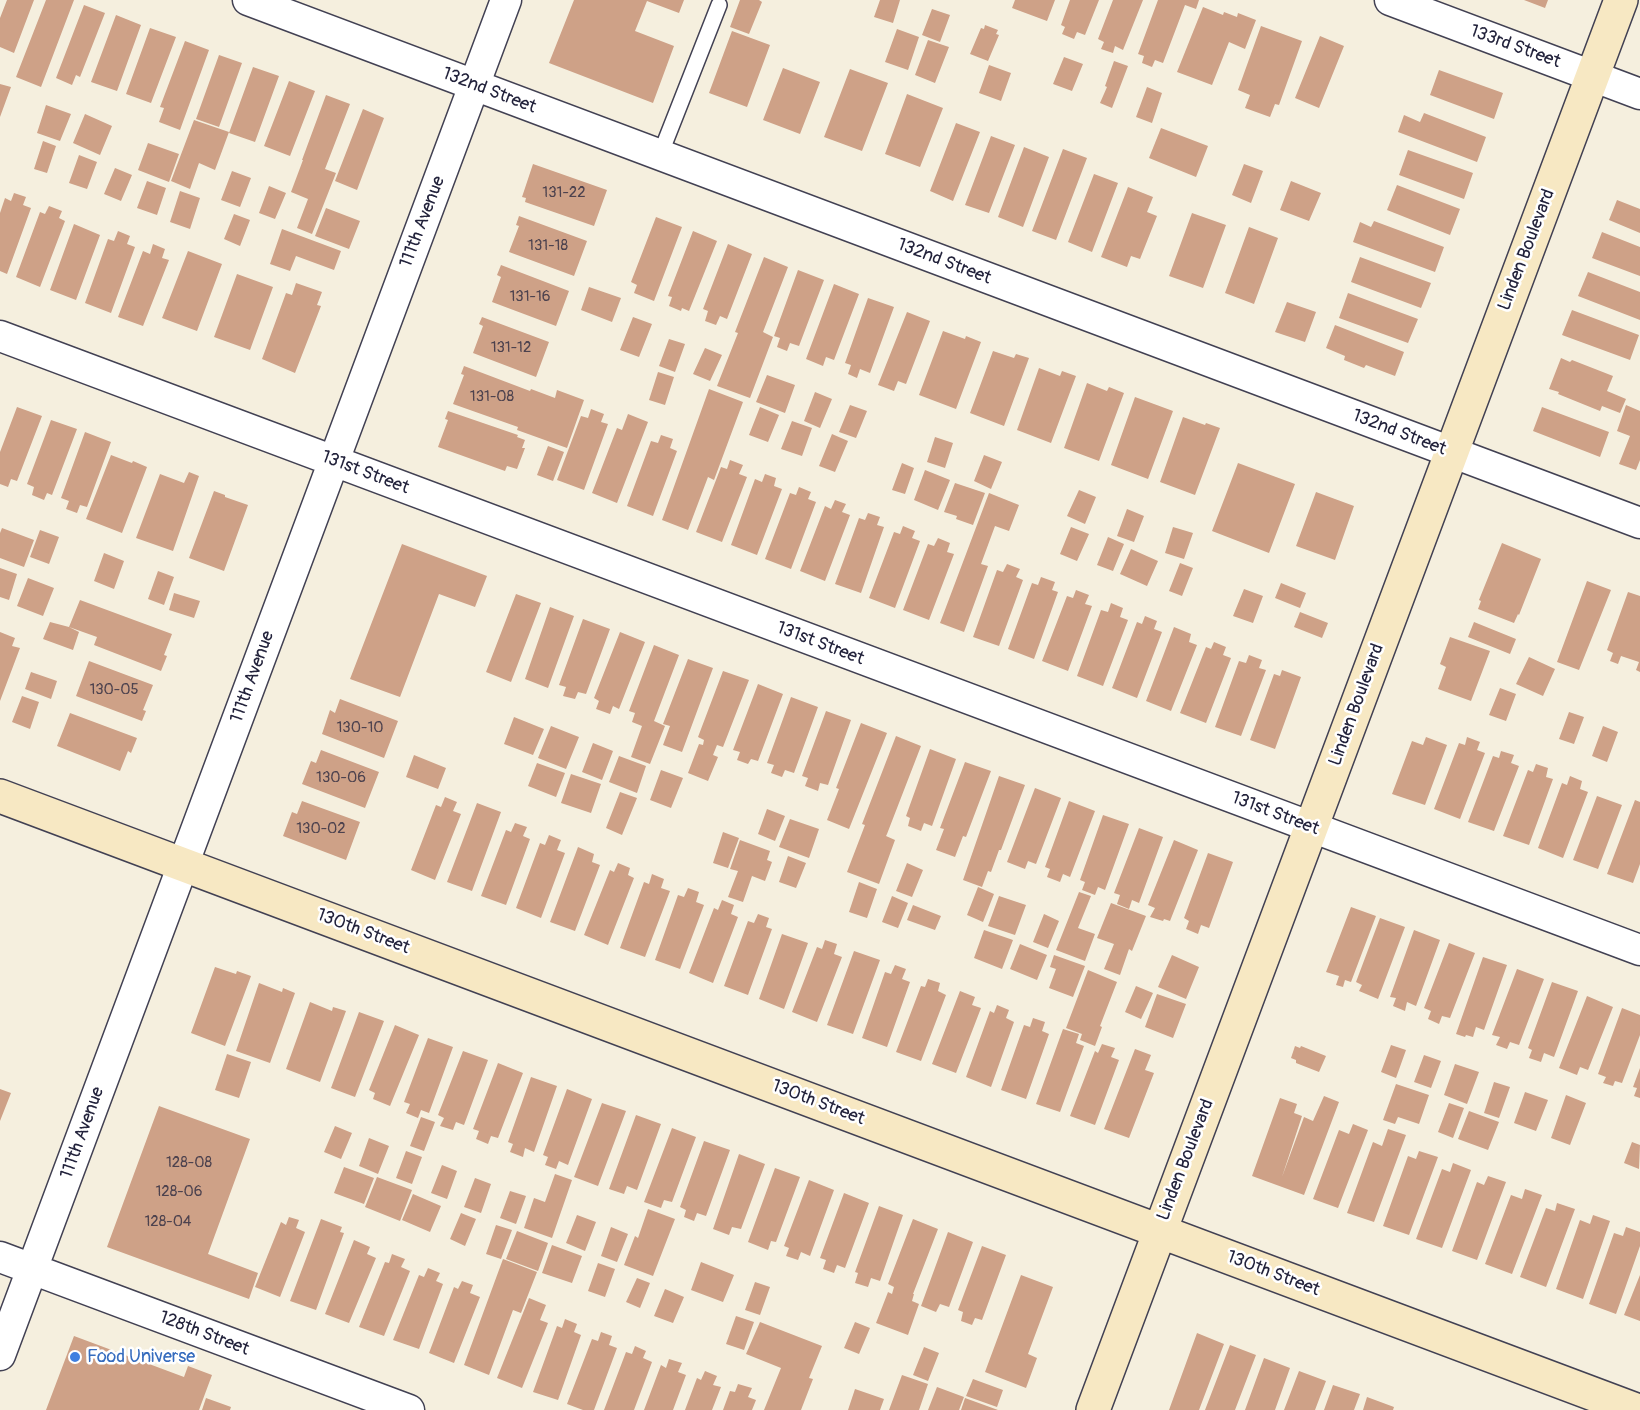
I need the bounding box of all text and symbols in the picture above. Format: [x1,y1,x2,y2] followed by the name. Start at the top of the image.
[1467,21,1563,73] street label: 133rd Street
[439,63,539,119] street label: 132nd Street
[396,173,450,271] street label: 111th Avenue
[542,184,586,202] house number: 131-22
[1494,186,1560,314] street label: Linden Boulevard
[894,234,994,290] street label: 132nd Street
[528,237,568,255] house number: 131-18
[509,288,551,306] house number: 131-16
[491,339,531,357] house number: 131-12
[470,388,514,406] house number: 131-08
[1349,405,1449,461] street label: 132nd Street
[318,446,412,500] street label: 131st Street
[773,617,867,671] street label: 131st Street
[226,628,280,726] street label: 111th Avenue
[1325,641,1389,769] street label: Linden Boulevard
[89,681,139,699] house number: 130-05
[337,719,383,737] house number: 130-10
[316,769,366,787] house number: 130-06
[1228,787,1322,841] street label: 131st Street
[296,820,346,838] house number: 130-02
[313,904,413,960] street label: 130th Street
[768,1075,868,1131] street label: 130th Street
[56,1084,110,1182] street label: 111th Avenue
[1153,1096,1219,1224] street label: Linden Boulevard
[166,1154,212,1172] house number: 128-08
[155,1183,203,1201] house number: 128-06
[144,1213,192,1231] house number: 128-04
[1223,1246,1323,1302] street label: 130th Street
[156,1307,252,1361] street label: 128th Street
[87,1346,195,1368] place label: Food Universe
[68,1350,82,1364] marker: Food Universe

